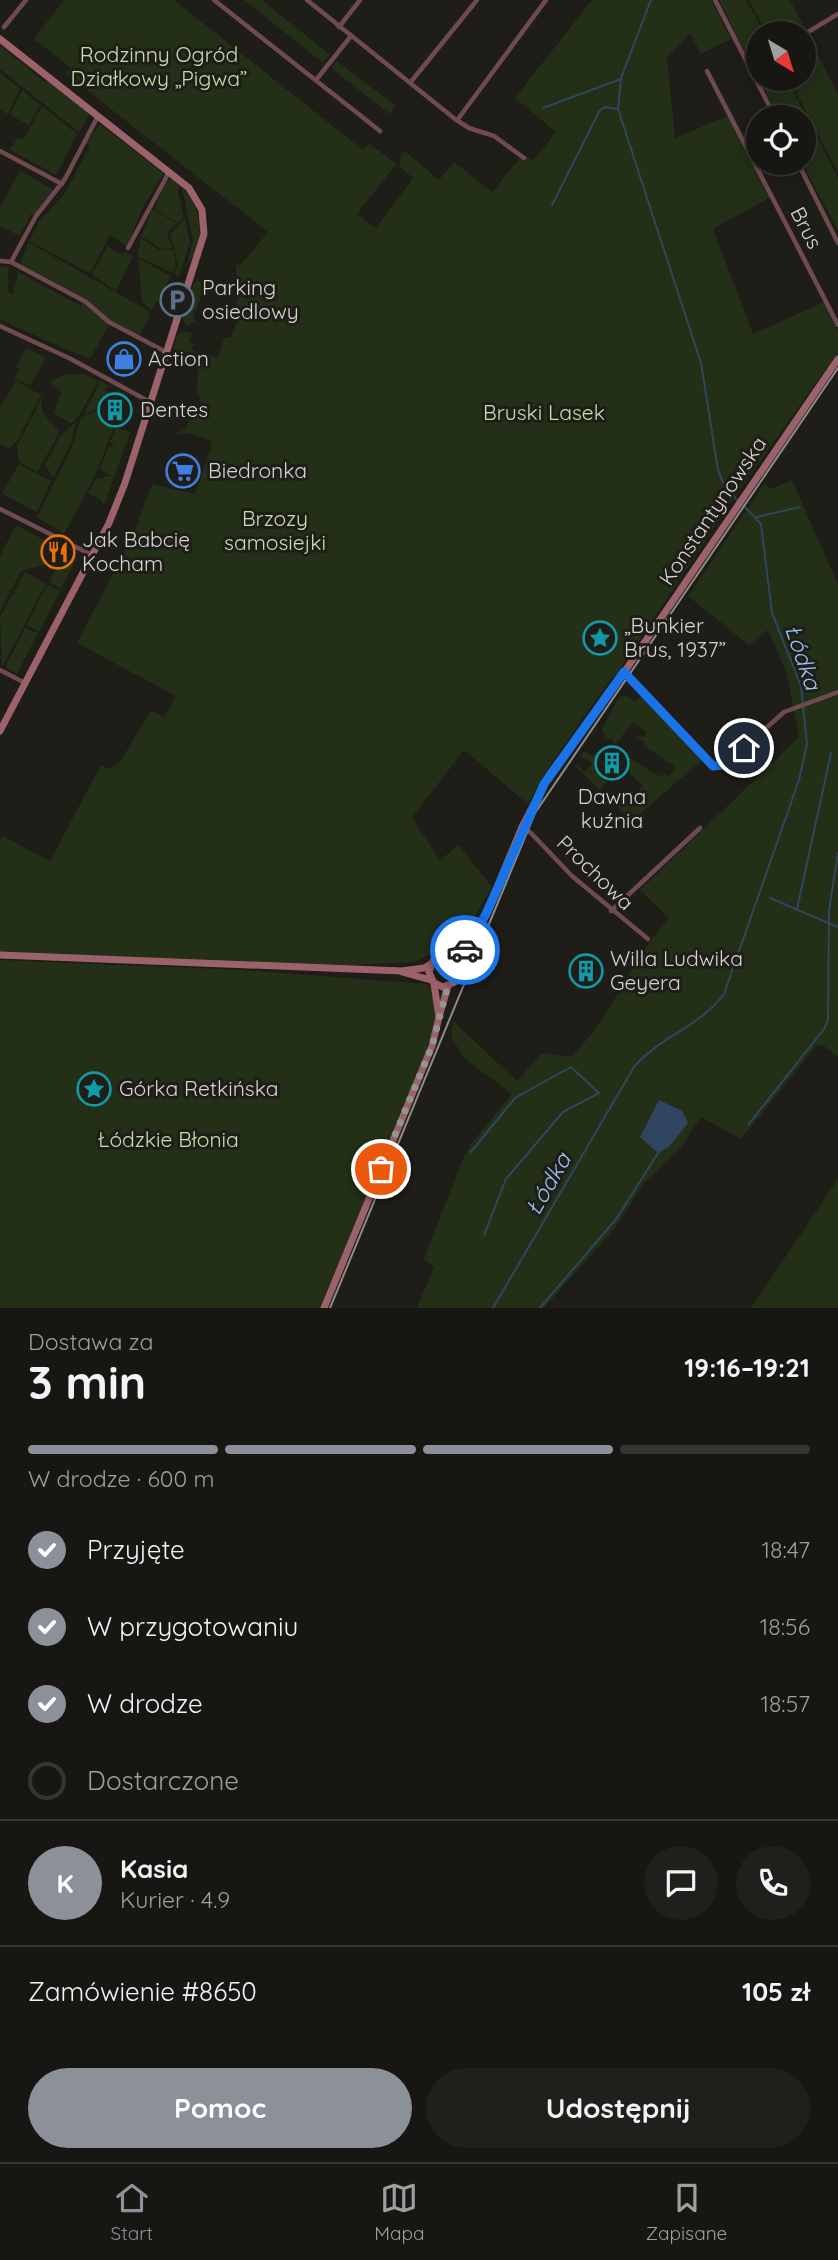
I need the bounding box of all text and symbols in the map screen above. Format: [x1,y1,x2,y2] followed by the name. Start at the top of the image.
[746,21,816,91] north arrow
[746,21,816,175] map controls
[71,41,247,91] park label: Rodzinny Ogród Działkowy „Pigwa”
[746,105,816,175] button: locate
[785,202,828,253] street label: Brus
[202,274,299,324] place label: Parking osiedlowy
[158,281,196,319] parking icon: Parking osiedlowy
[105,340,143,378] shop icon: Action
[148,345,209,371] place label: Action
[96,391,134,429] building icon: Dentes
[140,396,208,422] place label: Dentes
[483,399,605,425] park label: Bruski Lasek
[653,431,772,590] street label: Konstantynowska
[164,452,202,490] supermarket icon: Biedronka
[208,457,307,483] place label: Biedronka
[224,505,326,555] park label: Brzozy samosiejki
[82,526,190,576] place label: Jak Babcię Kocham
[39,533,77,571] restaurant icon: Jak Babcię Kocham
[624,612,726,662] place label: „Bunkier Brus, 1937”
[581,619,619,657] place icon: „Bunkier Brus, 1937”
[779,620,828,694] water label: Łódka
[714,718,774,778] pin
[725,729,763,767] icon: home
[593,744,631,782] building icon: Dawna kuźnia
[578,783,646,833] place label: Dawna kuźnia
[552,829,640,915] street label: Prochowa
[430,915,500,985] courier
[446,931,484,969] icon: car
[610,945,743,995] place label: Willa Ludwika Geyera
[567,952,605,990] building icon: Willa Ludwika Geyera
[75,1070,113,1108] place icon: Górka Retkińska
[119,1075,279,1101] place label: Górka Retkińska
[97,1126,239,1152] park label: Łódzkie Błonia
[351,1139,411,1199] pin
[518,1146,577,1220] water label: Łódka
[362,1150,400,1188] icon: bag
[28,1327,154,1356] text: Dostawa za
[684,1351,810,1384] text: 19:16–19:21
[28,1353,146,1411] text: 3 min
[28,1464,214,1493] text: W drodze · 600 m
[28,1531,66,1569] icon: check
[87,1533,185,1566] text: Przyjęte
[762,1535,810,1564] text: 18:47
[28,1608,66,1646] icon: check
[87,1610,298,1643] text: W przygotowaniu
[760,1612,810,1641] text: 18:56
[28,1685,66,1723] icon: check
[87,1687,203,1720] text: W drodze
[760,1689,810,1718] text: 18:57
[87,1764,239,1797] text: Dostarczone
[644,1846,718,1920] button: chat
[736,1846,810,1920] button: phone
[120,1852,188,1885] text: Kasia
[56,1867,74,1900] text: K
[120,1885,230,1914] text: Kurier · 4.9
[28,1975,257,2008] text: Zamówienie #8650
[742,1975,810,2008] text: 105 zł
[28,2068,412,2148] button: Pomoc
[426,2068,810,2148] button: Udostępnij
[111,2179,153,2245] tab: Start
[374,2179,425,2245] tab: Mapa
[646,2179,727,2245] tab: Zapisane

